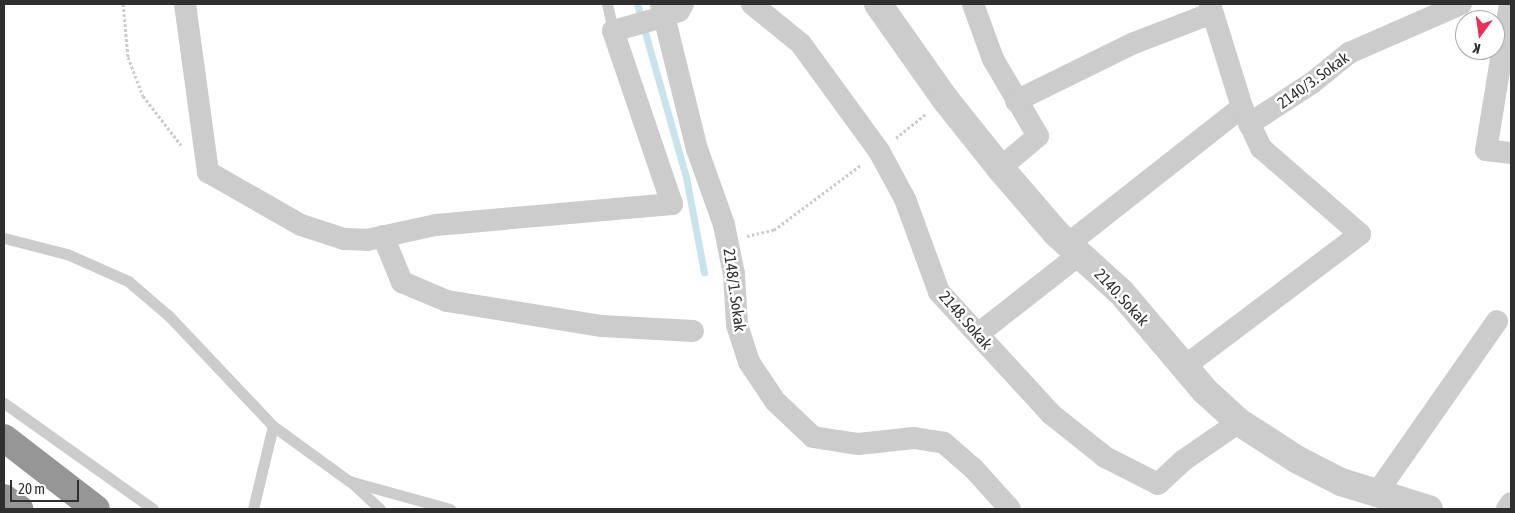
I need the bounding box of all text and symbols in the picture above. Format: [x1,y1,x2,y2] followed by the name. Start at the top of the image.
[1455,10,1505,60] north arrow
[1471,40,1482,57] text: K
[1273,48,1353,112] street label: 2140/3. Sokak
[720,247,750,333] street label: 2148/1. Sokak
[1091,265,1153,329] street label: 2140. Sokak
[936,287,996,353] street label: 2148. Sokak
[12,470,81,502] scale bar
[18,480,45,497] text: 20 m

